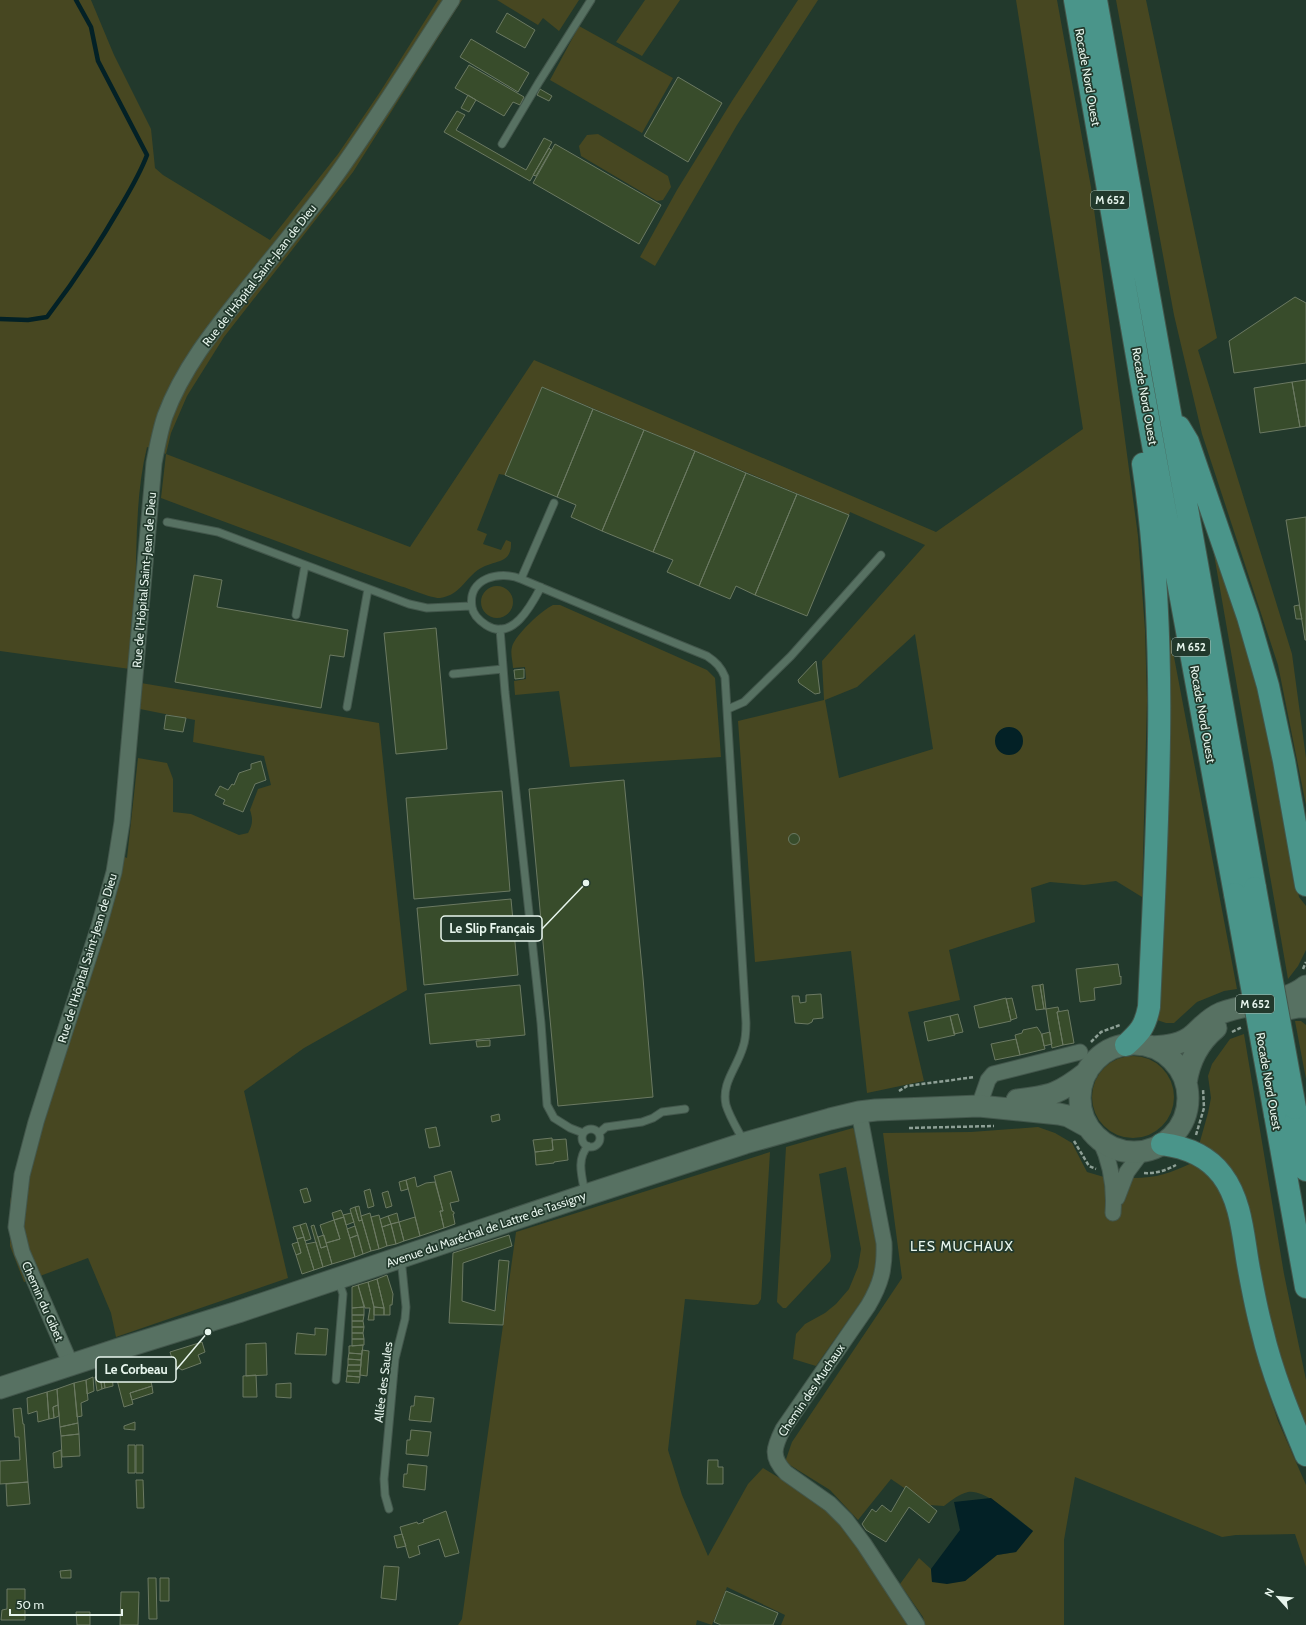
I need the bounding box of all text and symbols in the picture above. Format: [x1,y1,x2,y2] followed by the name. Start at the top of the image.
[1072,27,1104,127] street label: Rocade Nord Ouest
[1091,191,1129,209] road number: M 652
[199,201,319,349] street label: Rue de l'Hôpital Saint-Jean de Dieu
[1129,346,1161,446] street label: Rocade Nord Ouest
[129,491,159,669] street label: Rue de l'Hôpital Saint-Jean de Dieu
[1172,638,1210,656] road number: M 652
[1187,664,1219,764] street label: Rocade Nord Ouest
[54,871,120,1045] street label: Rue de l'Hôpital Saint-Jean de Dieu
[441,916,542,941] callout: Le Slip Français
[449,920,535,936] text: Le Slip Français
[1236,995,1274,1013] road number: M 652
[1253,1031,1285,1131] street label: Rocade Nord Ouest
[384,1188,588,1270] street label: Avenue du Maréchal de Lattre de Tassigny
[910,1237,1014,1255] district label: LES MUCHAUX
[19,1259,67,1343] street label: Chemin du Gibet
[371,1341,395,1423] street label: Allée des Saules
[774,1341,848,1439] street label: Chemin des Muchaux
[96,1357,176,1382] callout: Le Corbeau
[104,1361,168,1377] text: Le Corbeau
[1258,1577,1298,1617] north arrow
[1261,1586,1277,1599] text: N
[10,1591,122,1617] scale bar
[16,1597,44,1612] text: 50 m

